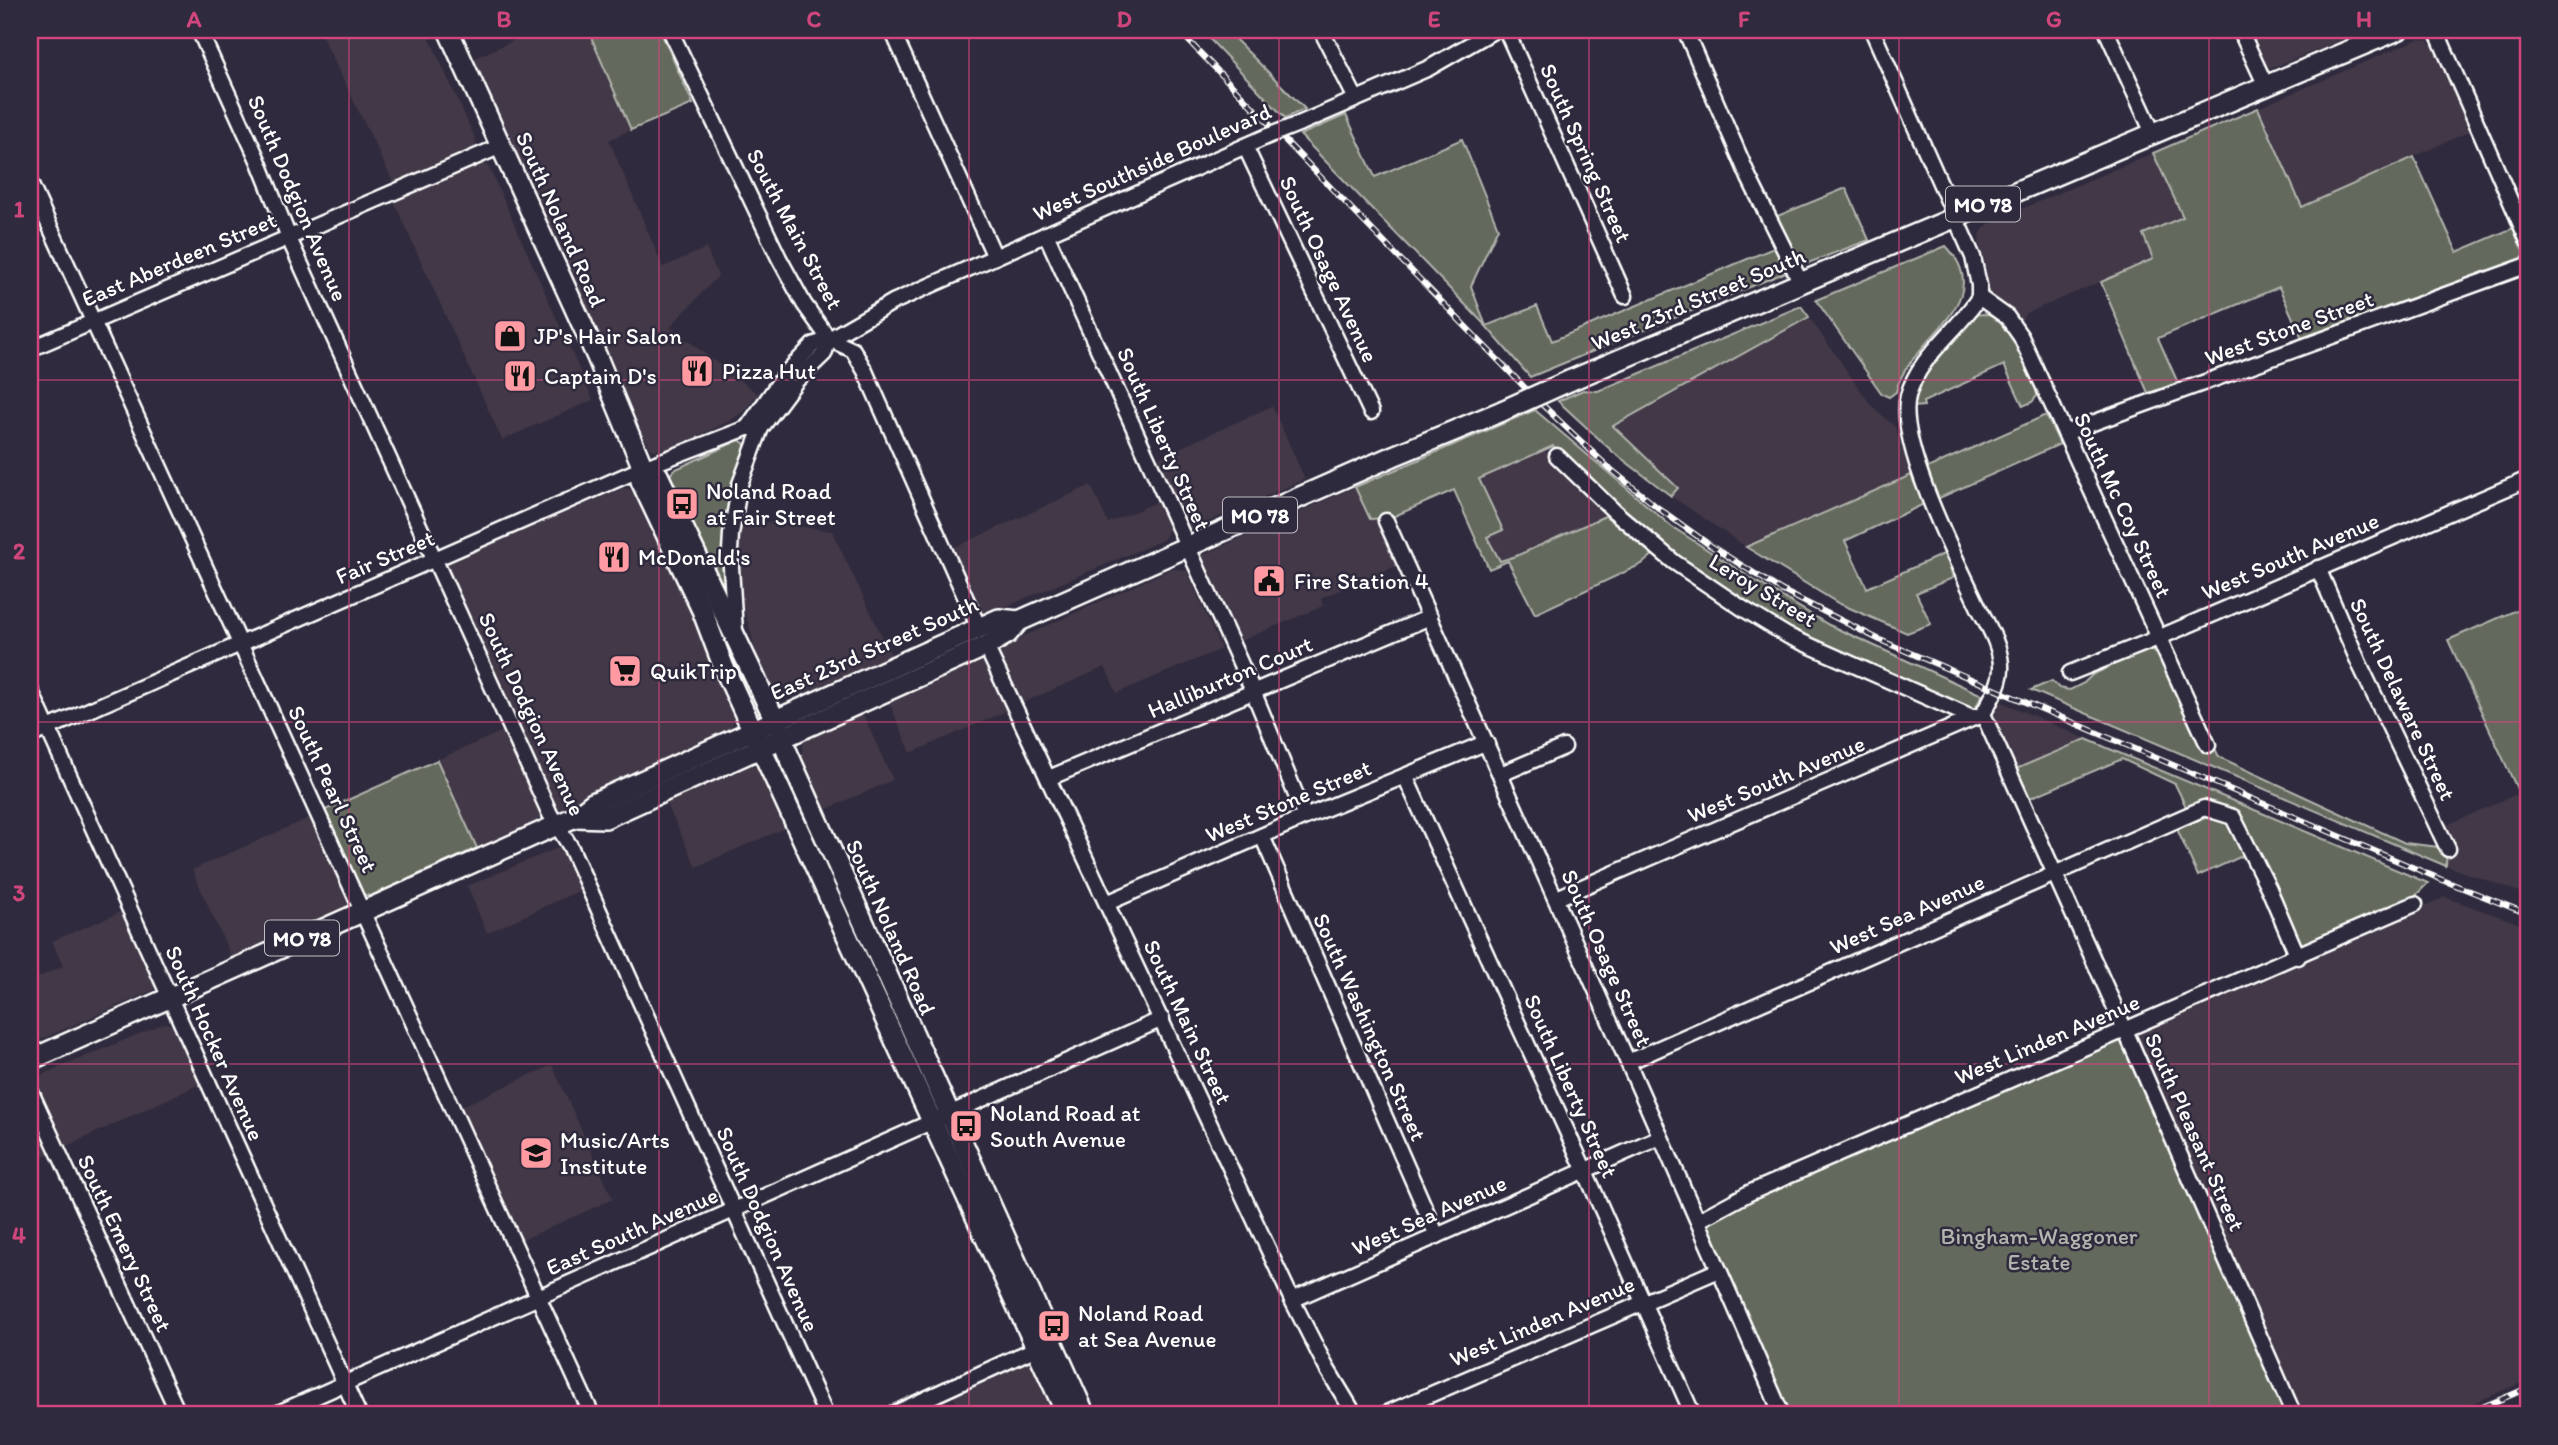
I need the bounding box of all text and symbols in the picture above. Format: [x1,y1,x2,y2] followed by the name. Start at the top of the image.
[186,5,202,33] text: A
[497,5,512,33] text: B
[807,5,822,33] text: C
[1116,5,1132,33] text: D
[1428,5,1441,33] text: E
[1738,5,1751,33] text: F
[2046,5,2062,33] text: G
[2356,5,2372,33] text: H
[1534,59,1638,247] street label: South Spring Street
[242,91,354,305] street label: South Dodgion Avenue
[1028,97,1276,227] street label: West Southside Boulevard
[510,127,612,311] street label: South Noland Road
[741,144,849,315] street label: South Main Street
[1273,171,1385,367] street label: South Osage Avenue
[1946,186,2020,222] road number: MO 78
[14,195,25,223] text: 1
[77,205,281,313] street label: East Aberdeen Street
[1587,241,1809,357] street label: West 23rd Street South
[2201,284,2377,372] street label: West Stone Street
[491,317,529,355] shop icon: JP's Hair Salon
[534,322,682,350] place label: JP's Hair Salon
[1111,343,1217,535] street label: South Liberty Street
[678,352,716,390] restaurant icon: Pizza Hut
[501,357,539,395] restaurant icon: Captain D's
[722,357,816,385] place label: Pizza Hut
[544,362,657,390] place label: Captain D's
[2068,408,2178,602] street label: South Mc Coy Street
[706,477,836,531] place label: Noland Road at Fair Street
[663,485,701,523] bus stop icon: Noland Road at Fair Street
[1223,498,1297,532] road number: MO 78
[2197,506,2383,606] street label: West South Avenue
[331,524,439,590] street label: Fair Street
[13,537,26,565] text: 2
[595,538,633,576] restaurant icon: McDonald's
[638,543,751,571] place label: McDonald's
[1704,547,1822,633] street label: Leroy Street
[1250,562,1288,600] public building icon: Fire Station 4
[1294,567,1429,595] place label: Fire Station 4
[766,589,982,707] street label: East 23rd Street South
[2344,593,2462,805] street label: South Delaware Street
[473,608,591,820] street label: South Dodgion Avenue
[1143,630,1317,724] street label: Halliburton Court
[606,652,644,690] supermarket icon: QuikTrip
[650,657,737,685] place label: QuikTrip
[282,701,384,877] street label: South Pearl Street
[1683,729,1869,829] street label: West South Avenue
[1201,753,1375,849] street label: West Stone Street
[840,835,942,1019] street label: South Noland Road
[1555,865,1659,1051] street label: South Osage Street
[1825,867,1989,961] street label: West Sea Avenue
[13,879,26,907] text: 3
[1307,909,1433,1146] street label: South Washington Street
[265,920,339,956] road number: MO 78
[1138,935,1239,1109] street label: South Main Street
[159,941,271,1145] street label: South Hocker Avenue
[1950,987,2144,1091] street label: West Linden Avenue
[1518,990,1624,1182] street label: South Liberty Street
[2139,1029,2251,1236] street label: South Pleasant Street
[990,1099,1141,1153] place label: Noland Road at South Avenue
[947,1107,985,1145] bus stop icon: Noland Road at South Avenue
[710,1122,826,1336] street label: South Dodgion Avenue
[560,1126,670,1180] place label: Music/Arts Institute
[517,1134,555,1172] school or university icon: Music/Arts Institute
[72,1150,178,1336] street label: South Emery Street
[1347,1168,1511,1262] street label: West Sea Avenue
[542,1181,722,1281] street label: East South Avenue
[12,1221,26,1249] text: 4
[1941,1222,2138,1276] park label: Bingham-Waggoner Estate
[1445,1269,1639,1373] street label: West Linden Avenue
[1078,1299,1217,1353] place label: Noland Road at Sea Avenue
[1035,1307,1073,1345] bus stop icon: Noland Road at Sea Avenue

